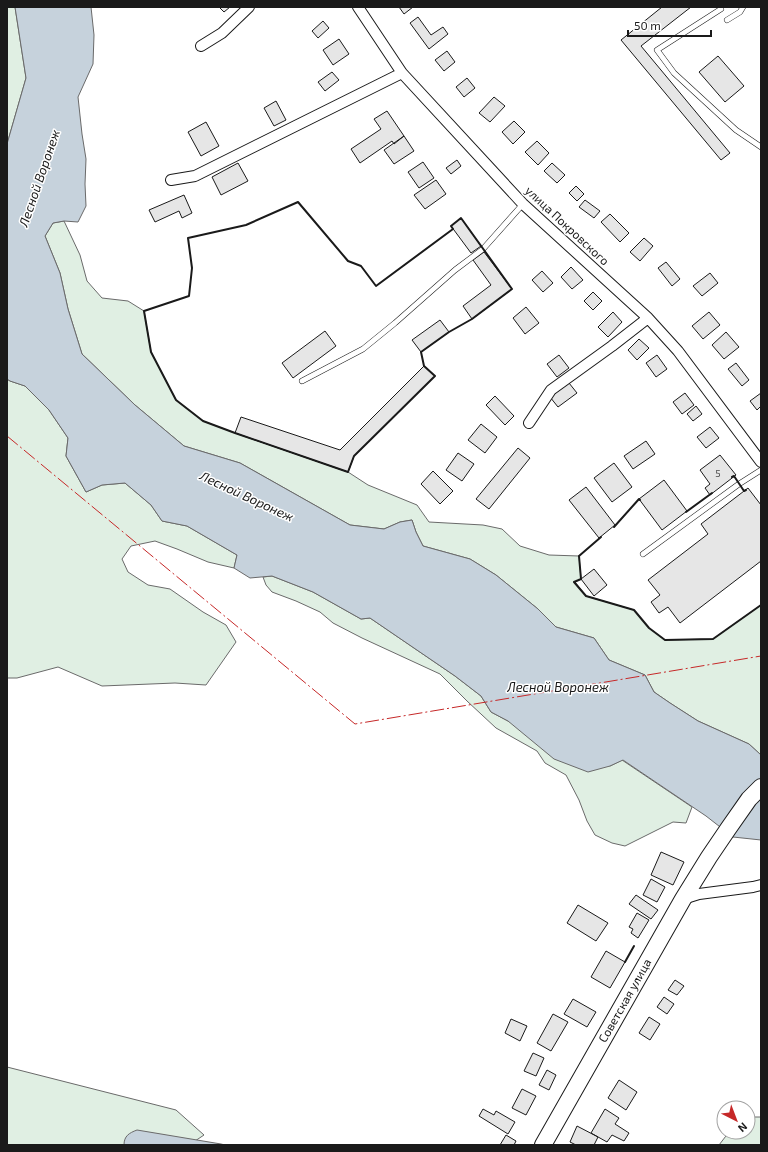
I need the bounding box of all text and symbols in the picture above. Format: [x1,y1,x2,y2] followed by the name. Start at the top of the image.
[628,12,711,38] scale bar
[634,18,661,32] text: 50 m
[15,127,63,230] water label: Лесной Воронеж
[522,183,613,269] street label: улица Покровского
[197,467,297,525] water label: Лесной Воронеж
[715,467,721,479] house number: 5
[506,679,609,695] water label: Лесной Воронеж
[595,956,654,1045] street label: Советская улица
[716,1100,756,1140] north arrow
[736,1120,750,1135] text: N

